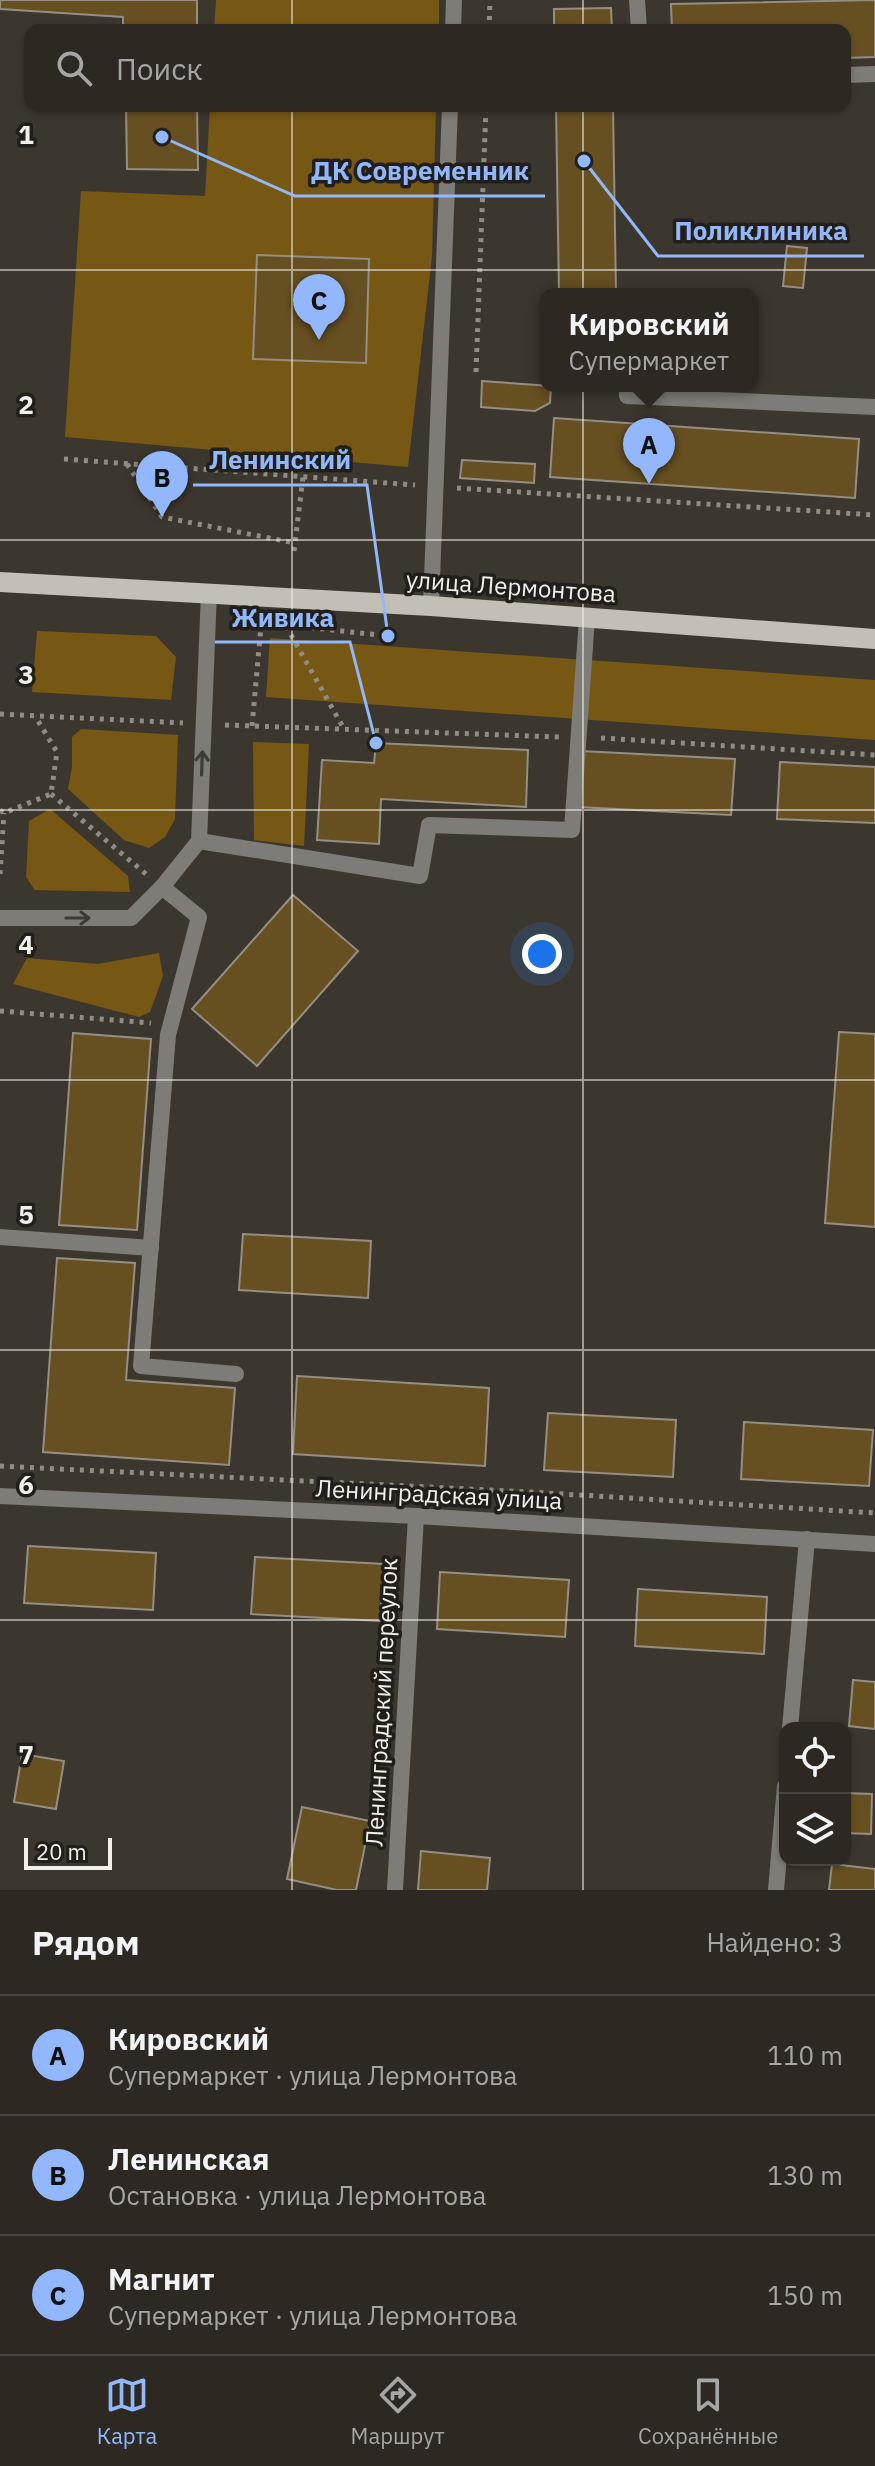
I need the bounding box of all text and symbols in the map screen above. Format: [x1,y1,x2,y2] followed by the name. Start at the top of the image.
[24,24,851,112] search box
[52,46,96,90] icon: search
[116,49,203,88] text: Поиск
[18,117,34,151] text: 1
[295,146,545,196] callout: ДК Современник
[311,153,529,187] text: ДК Современник
[658,206,864,256] callout: Поликлиника
[674,213,848,247] text: Поликлиника
[293,274,345,340] pin: C
[539,288,759,392] popup
[568,304,730,343] text: Кировский
[568,343,729,377] text: Супермаркет
[18,387,34,421] text: 2
[623,418,675,484] pin: A
[193,435,367,485] callout: Ленинский
[209,442,351,476] text: Ленинский
[136,451,188,517] pin: B
[405,563,617,609] street label: улица Лермонтова
[215,592,350,642] callout: Живика
[232,600,335,634] text: Живика
[18,657,34,691] text: 3
[195,750,210,777] one-way arrow
[64,910,91,926] one-way arrow
[18,927,34,961] text: 4
[522,934,562,974] your location
[18,1197,34,1231] text: 5
[18,1467,34,1501] text: 6
[315,1472,563,1516] street label: Ленинградская улица
[357,1557,405,1847] street label: Ленинградский переулок
[779,1722,851,1866] map controls
[779,1722,851,1794] button: locate
[18,1737,34,1771] text: 7
[779,1794,851,1866] button: layers
[24,1834,112,1870] scale bar
[36,1837,87,1866] text: 20 m
[32,1920,140,1964] text: Рядом
[706,1925,843,1959] text: Найдено: 3
[108,2019,269,2058] text: Кировский
[49,2038,67,2072] text: A
[767,2038,843,2072] text: 110 m
[108,2058,517,2092] text: Супермаркет · улица Лермонтова
[108,2139,270,2178] text: Ленинская
[49,2158,67,2192] text: B
[767,2158,843,2192] text: 130 m
[108,2178,486,2212] text: Остановка · улица Лермонтова
[108,2259,214,2298] text: Магнит
[50,2278,66,2312] text: C
[767,2278,843,2312] text: 150 m
[108,2298,517,2332] text: Супермаркет · улица Лермонтова
[97,2373,157,2450] tab: Карта
[351,2373,445,2450] tab: Маршрут
[638,2373,778,2450] tab: Сохранённые

